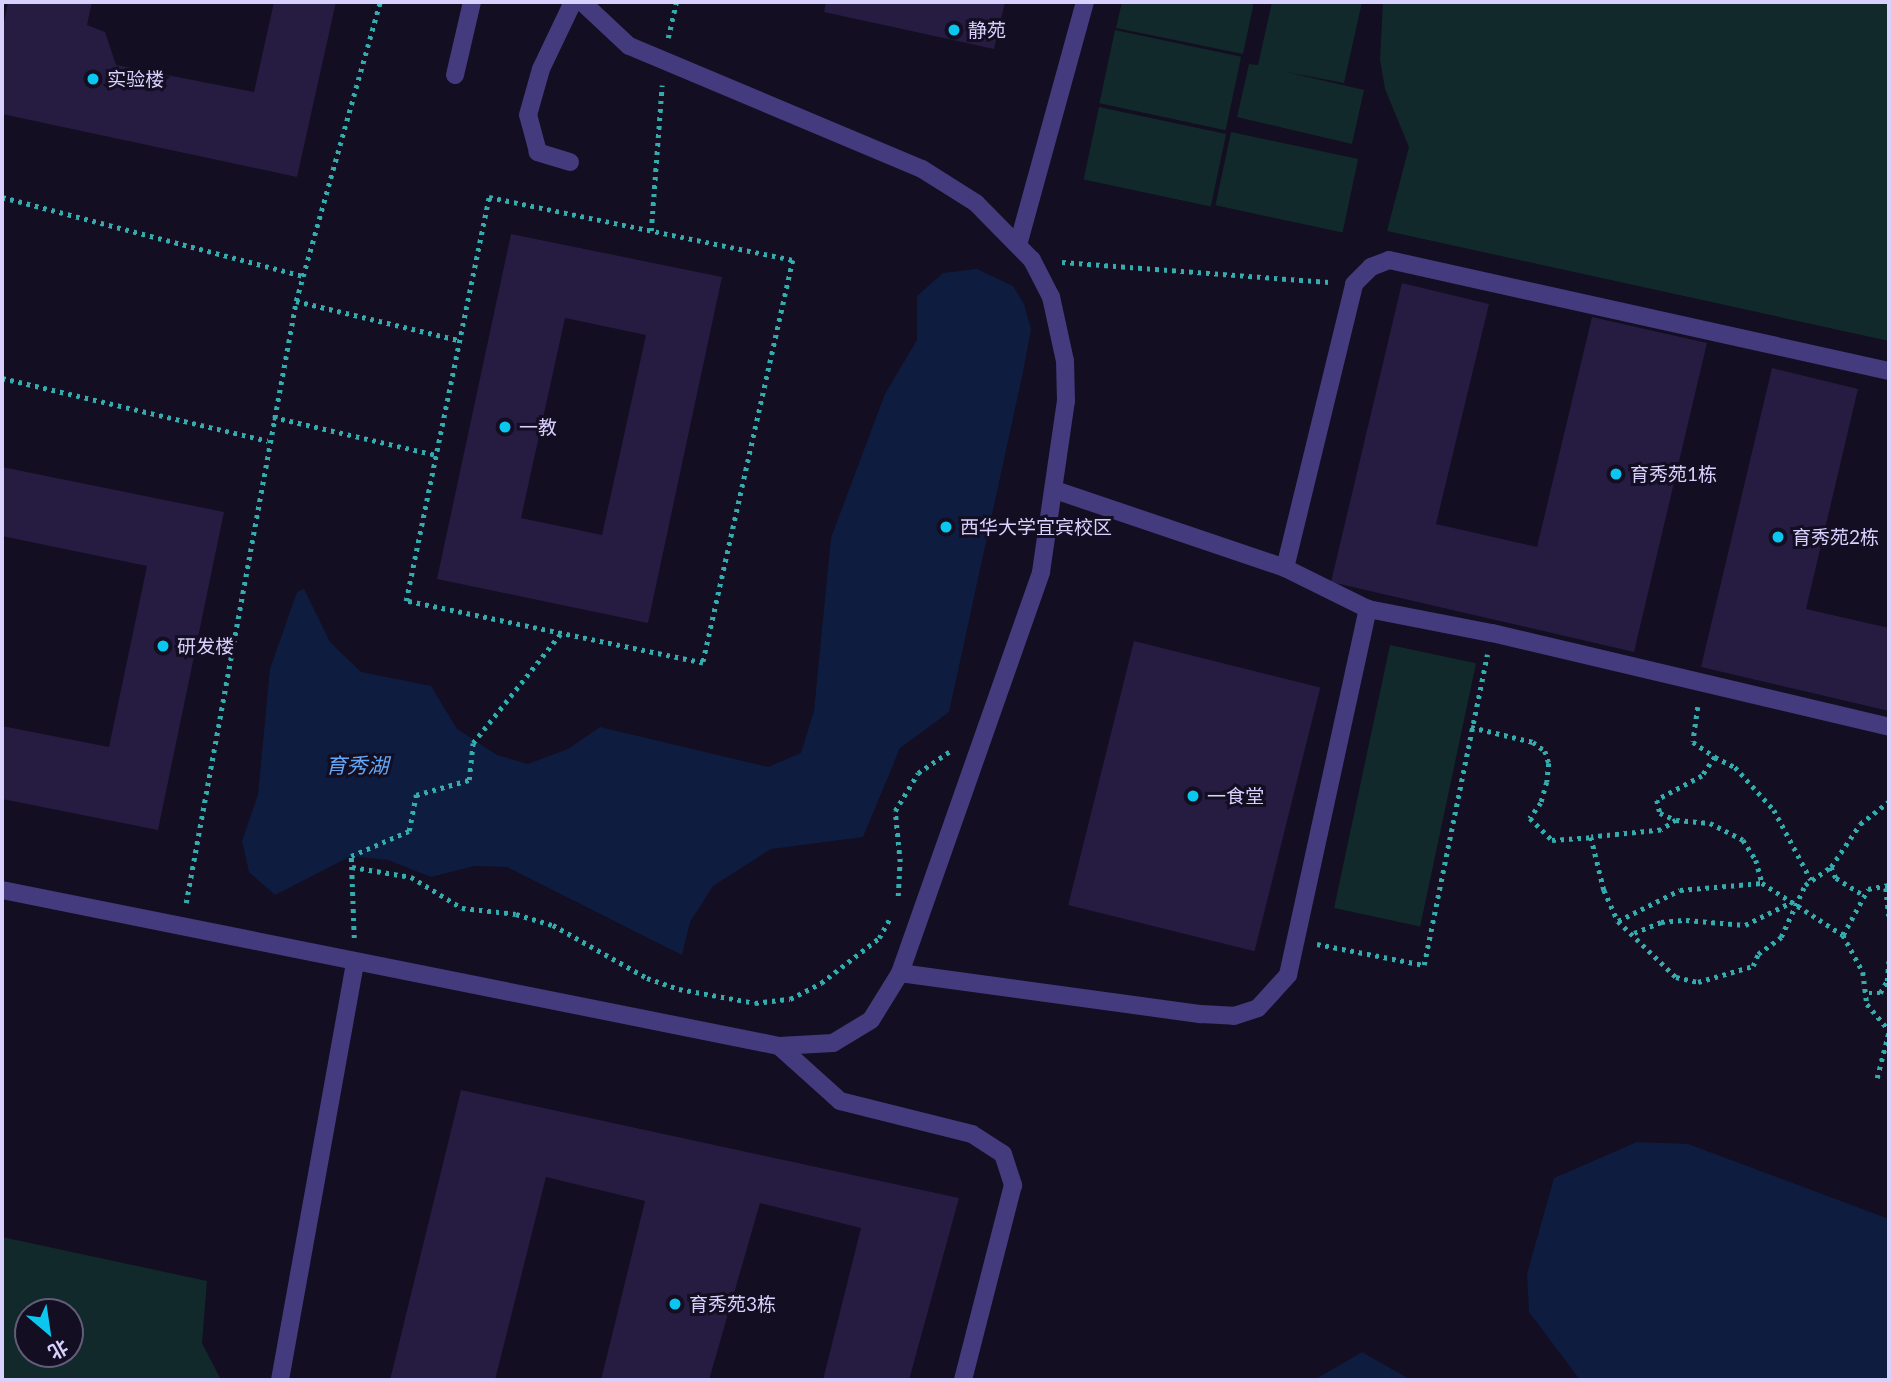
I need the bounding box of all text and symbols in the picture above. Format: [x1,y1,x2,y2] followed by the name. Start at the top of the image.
[968,19,1006,41] place label: 静苑
[946,22,962,38] marker: 静苑
[107,68,164,90] place label: 实验楼
[85,71,101,87] marker: 实验楼
[519,416,557,438] place label: 一教
[497,419,513,435] marker: 一教
[1630,463,1717,485] place label: 育秀苑1栋
[1608,466,1624,482] marker: 育秀苑1栋
[960,516,1112,538] place label: 西华大学宜宾校区
[938,519,954,535] marker: 西华大学宜宾校区
[1792,526,1879,548] place label: 育秀苑2栋
[1770,529,1786,545] marker: 育秀苑2栋
[177,635,234,657] place label: 研发楼
[155,638,171,654] marker: 研发楼
[326,752,388,778] water label: 育秀湖
[1207,785,1264,807] place label: 一食堂
[1185,788,1201,804] marker: 一食堂
[689,1293,776,1315] place label: 育秀苑3栋
[667,1296,683,1312] marker: 育秀苑3栋
[14,1298,84,1368] north arrow
[45,1335,72,1365] text: 北

